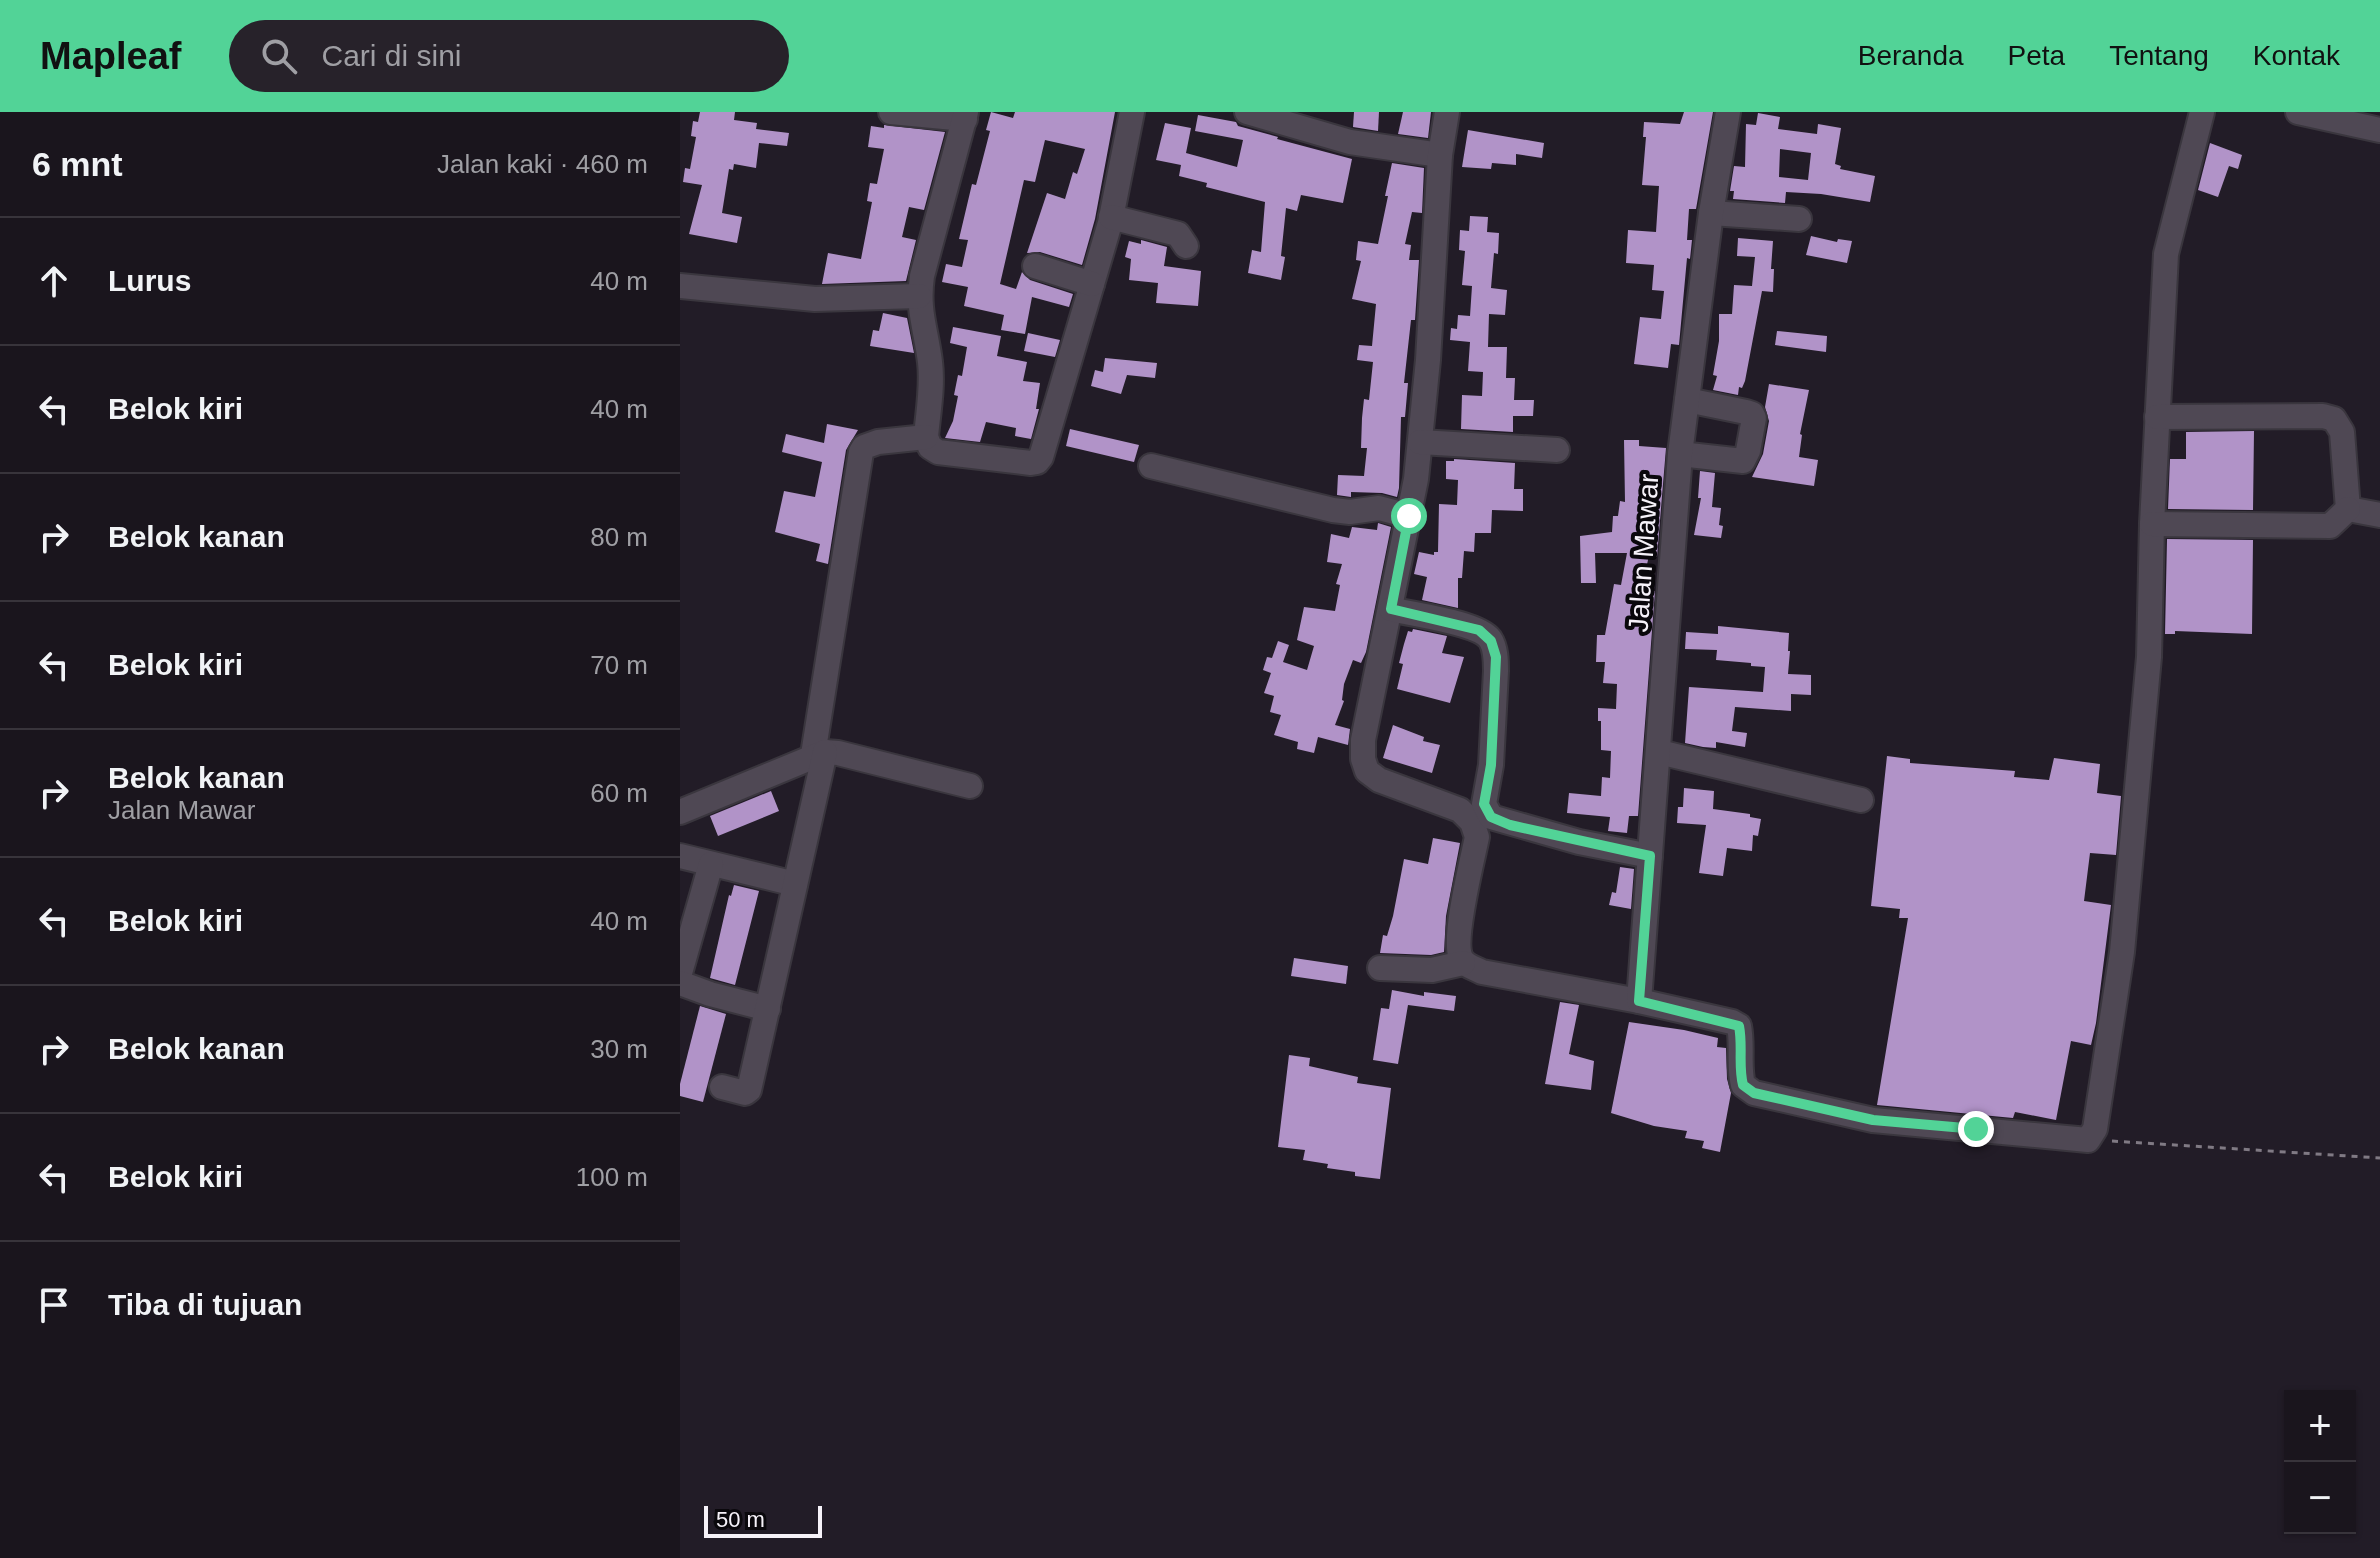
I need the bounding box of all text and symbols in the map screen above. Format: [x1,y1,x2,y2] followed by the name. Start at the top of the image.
[229,20,789,92] search box
[257,34,301,78] icon: search
[40,35,181,77] text: Mapleaf
[321,39,462,72] text: Cari di sini
[1858,40,1964,71] text: Beranda
[2008,40,2065,71] text: Peta
[2109,40,2209,71] text: Tentang
[2253,40,2340,71] text: Kontak
[32,145,123,183] text: 6 mnt
[437,149,648,179] text: Jalan kaki · 460 m
[32,259,76,303] icon: ahead
[108,264,191,297] text: Lurus
[590,266,648,296] text: 40 m
[32,387,76,431] icon: left
[108,392,243,425] text: Belok kiri
[590,394,648,424] text: 40 m
[1623,473,1664,633] street label: Jalan Mawar
[1391,498,1427,534] route start
[32,515,76,559] icon: right
[108,520,285,553] text: Belok kanan
[590,522,648,552] text: 80 m
[32,643,76,687] icon: left
[108,648,243,681] text: Belok kiri
[590,650,648,680] text: 70 m
[108,761,285,794] text: Belok kanan
[32,771,76,815] icon: right
[590,778,648,808] text: 60 m
[108,795,255,825] text: Jalan Mawar
[32,899,76,943] icon: left
[108,904,243,937] text: Belok kiri
[590,906,648,936] text: 40 m
[32,1027,76,1071] icon: right
[108,1032,285,1065] text: Belok kanan
[590,1034,648,1064] text: 30 m
[1958,1111,1994,1147] route end
[32,1155,76,1199] icon: left
[108,1160,243,1193] text: Belok kiri
[576,1162,648,1192] text: 100 m
[32,1283,76,1327] icon: arrive
[108,1288,302,1321] text: Tiba di tujuan
[2284,1390,2356,1534] map controls
[2284,1390,2356,1462] button: +
[2284,1462,2356,1534] button: −
[704,1502,822,1538] scale bar
[716,1507,765,1532] text: 50 m

